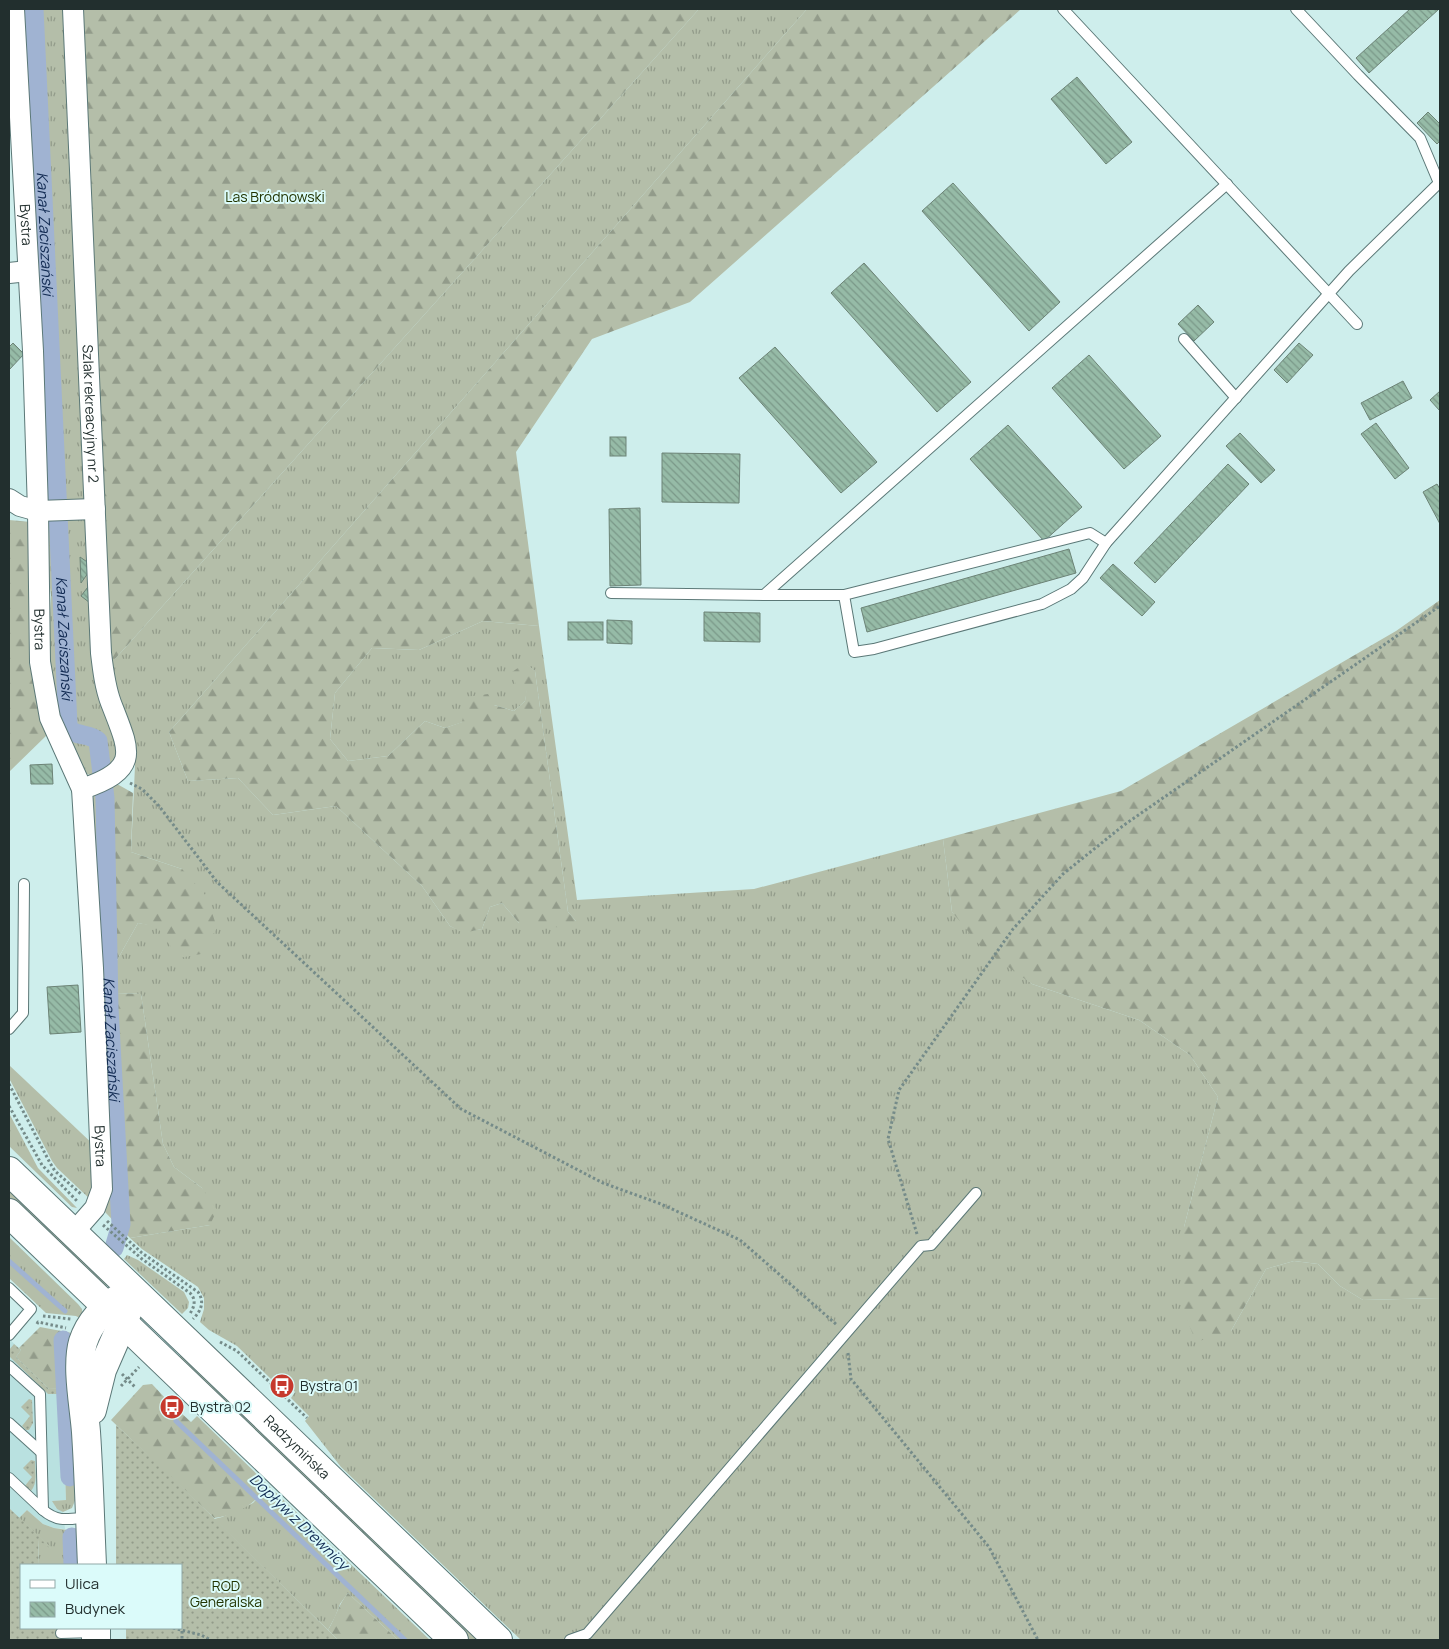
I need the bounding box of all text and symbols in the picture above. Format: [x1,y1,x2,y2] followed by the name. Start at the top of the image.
[32,171,59,299] water label: Kanał Zaciszański
[225,187,325,206] park label: Las Bródnowski
[16,203,37,246] street label: Bystra
[79,344,104,483] street label: Szlak rekreacyjny nr 2
[51,576,78,703] water label: Kanał Zaciszański
[30,608,50,650] street label: Bystra
[98,977,125,1104] water label: Kanał Zaciszański
[90,1125,111,1167] street label: Bystra
[269,1373,295,1399] bus stop icon: Bystra 01
[300,1376,358,1395] place label: Bystra 01
[159,1394,185,1420] bus stop icon: Bystra 02
[190,1397,251,1416] place label: Bystra 02
[260,1411,335,1483] street label: Radzymińska
[245,1469,355,1576] water label: Dopływ z Drewnicy
[20,1564,182,1629] legend
[65,1573,99,1594] text: Ulica
[190,1576,262,1611] park label: ROD Generalska
[65,1598,126,1619] text: Budynek

